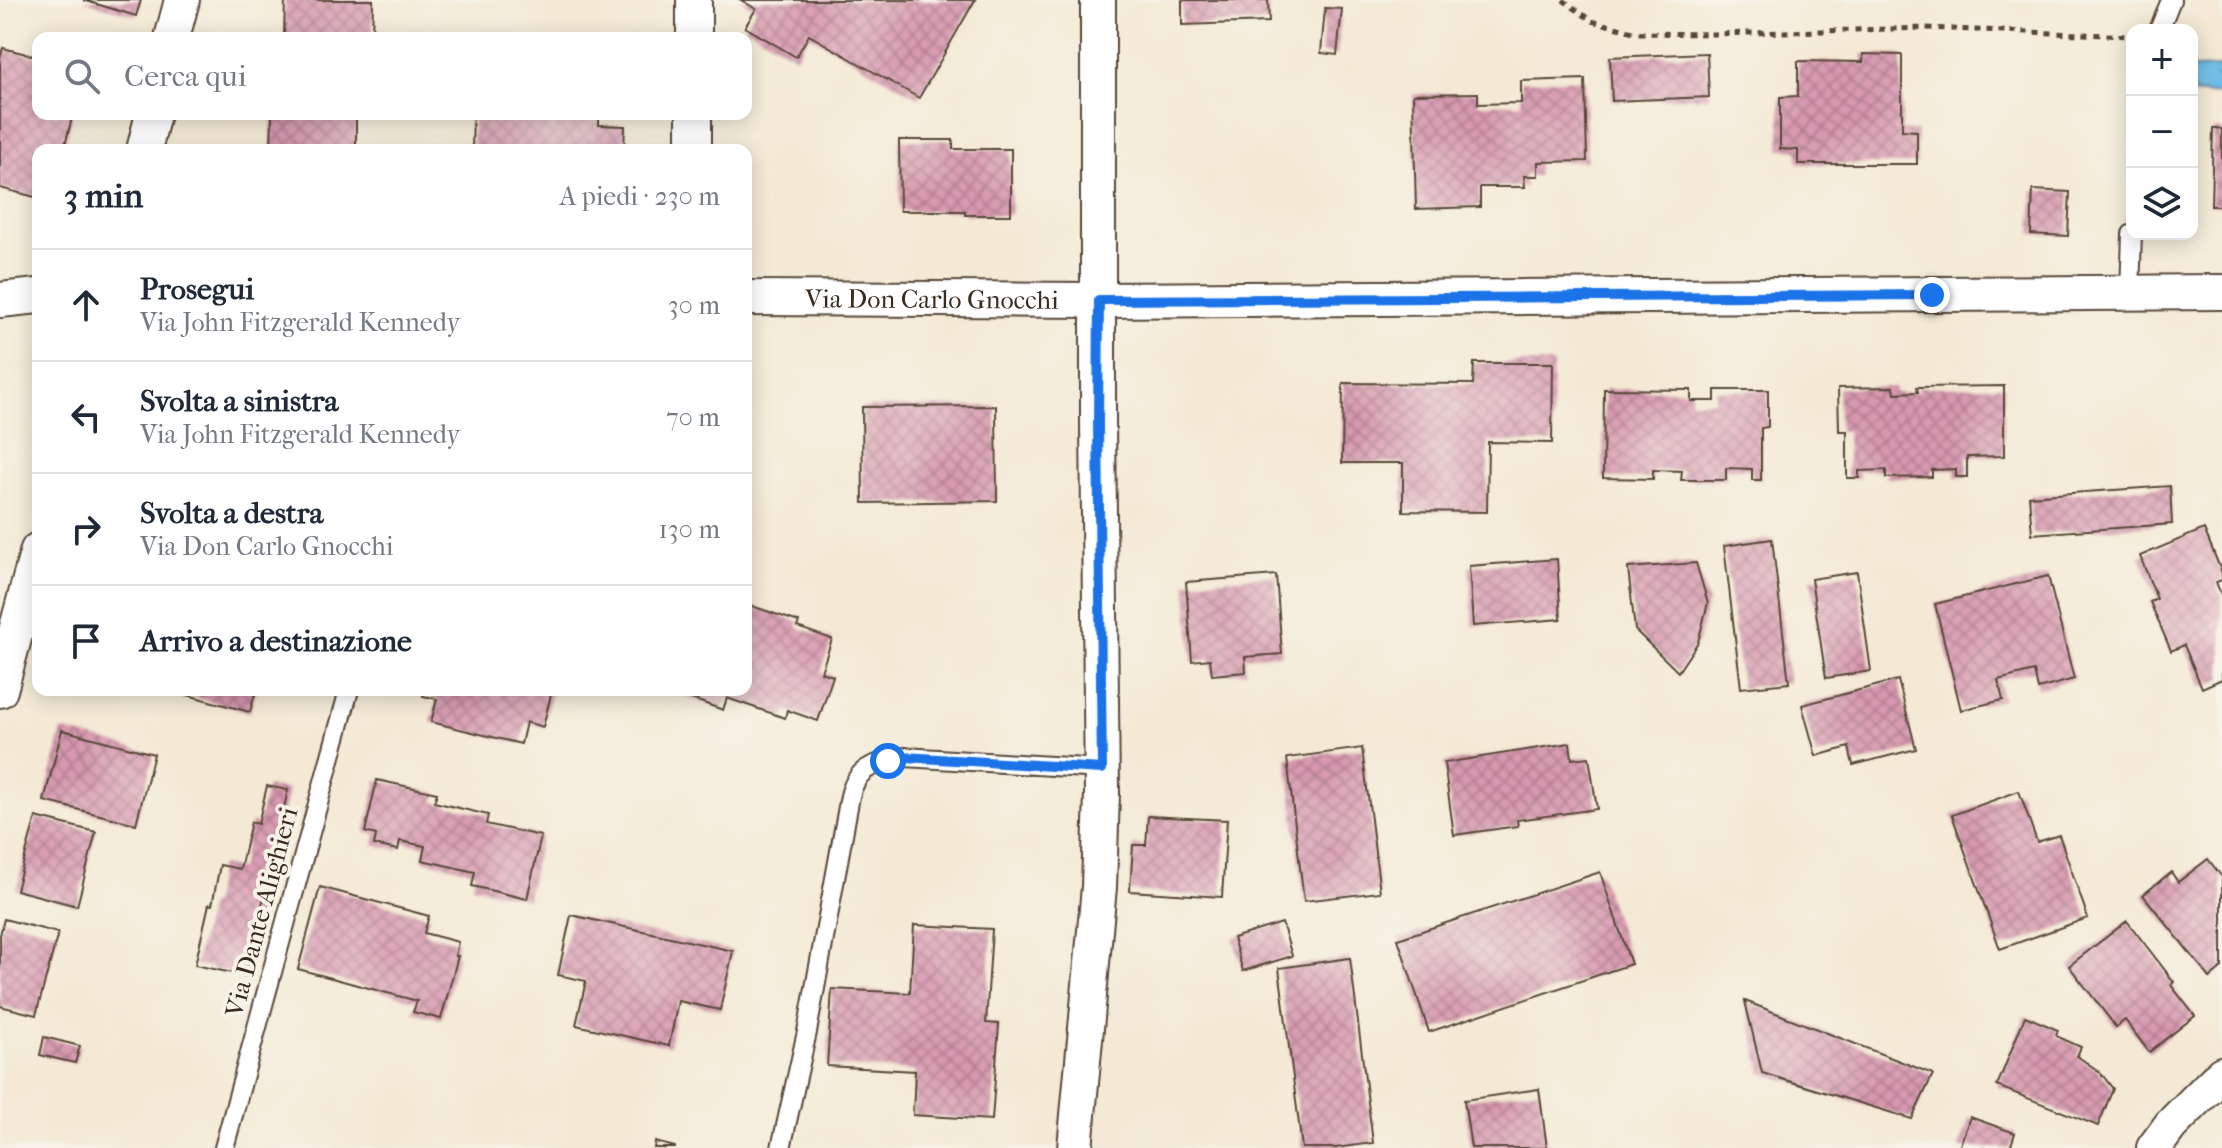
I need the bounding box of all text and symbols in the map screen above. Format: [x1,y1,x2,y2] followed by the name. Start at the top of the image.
[2126,24,2198,240] map controls
[2126,24,2198,96] button: +
[32,32,752,120] search box
[60,54,104,98] icon: search
[124,59,247,94] text: Cerca qui
[2126,96,2198,168] button: −
[2126,168,2198,240] button: layers
[64,176,143,216] text: 3 min
[559,181,720,212] text: A piedi · 230 m
[140,272,254,307] text: Prosegui
[1914,277,1950,313] route end
[64,283,108,327] icon: ahead
[804,283,1059,316] street label: Via Don Carlo Gnocchi
[668,290,720,321] text: 30 m
[140,307,460,338] text: Via John Fitzgerald Kennedy
[140,384,338,419] text: Svolta a sinistra
[64,395,108,439] icon: left
[666,402,720,433] text: 70 m
[140,419,460,450] text: Via John Fitzgerald Kennedy
[140,496,323,531] text: Svolta a destra
[64,507,108,551] icon: right
[659,514,720,545] text: 130 m
[140,531,394,562] text: Via Don Carlo Gnocchi
[64,619,108,663] icon: arrive
[140,624,412,659] text: Arrivo a destinazione
[870,743,906,779] route start
[218,804,304,1021] street label: Via Dante Alighieri

